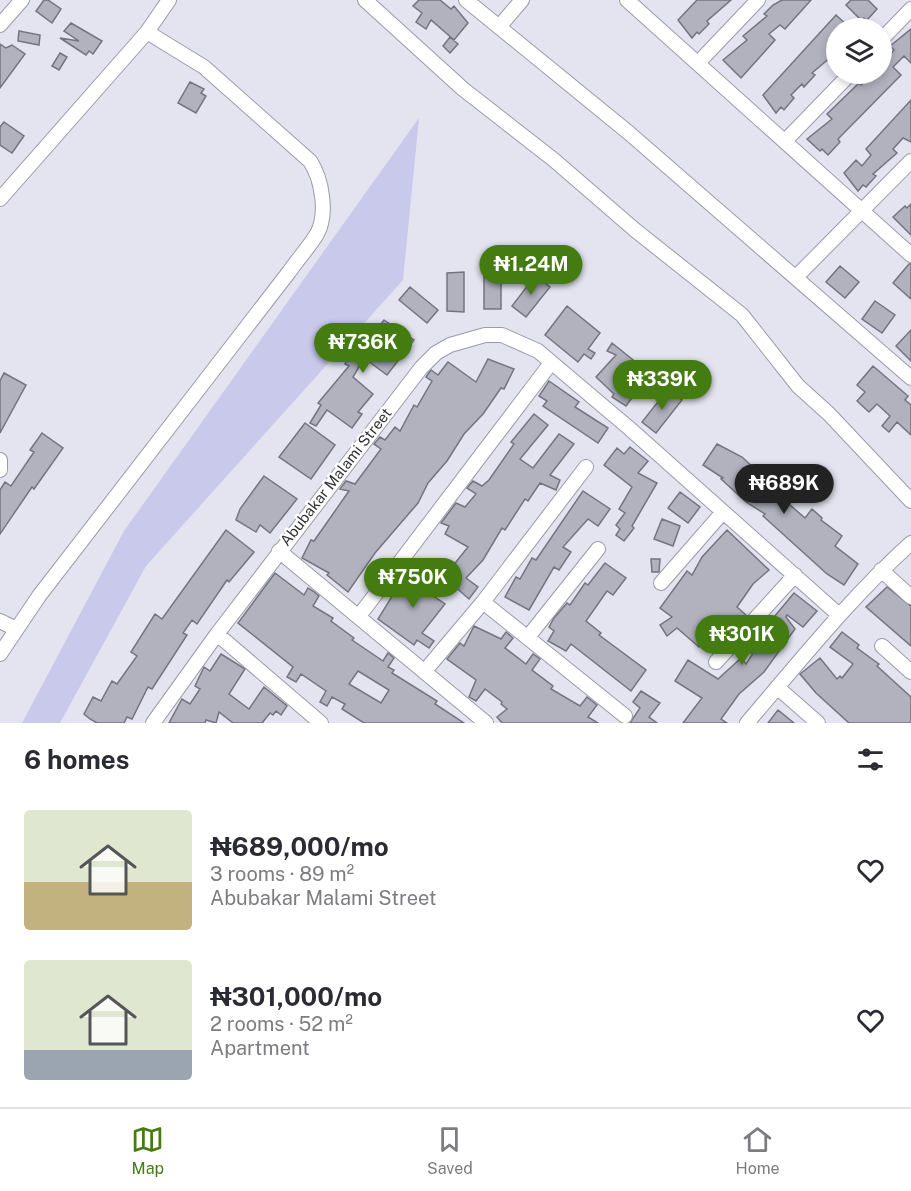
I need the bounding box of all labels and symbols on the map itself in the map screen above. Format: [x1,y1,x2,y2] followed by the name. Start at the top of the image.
[482,245,580,296] pin: ₦1.24M
[321,323,405,374] pin: ₦736K
[620,360,704,411] pin: ₦339K
[277,404,395,549] street label: Abubakar Malami Street
[742,464,826,515] pin: ₦689K
[371,558,455,609] pin: ₦750K
[700,615,784,666] pin: ₦301K

